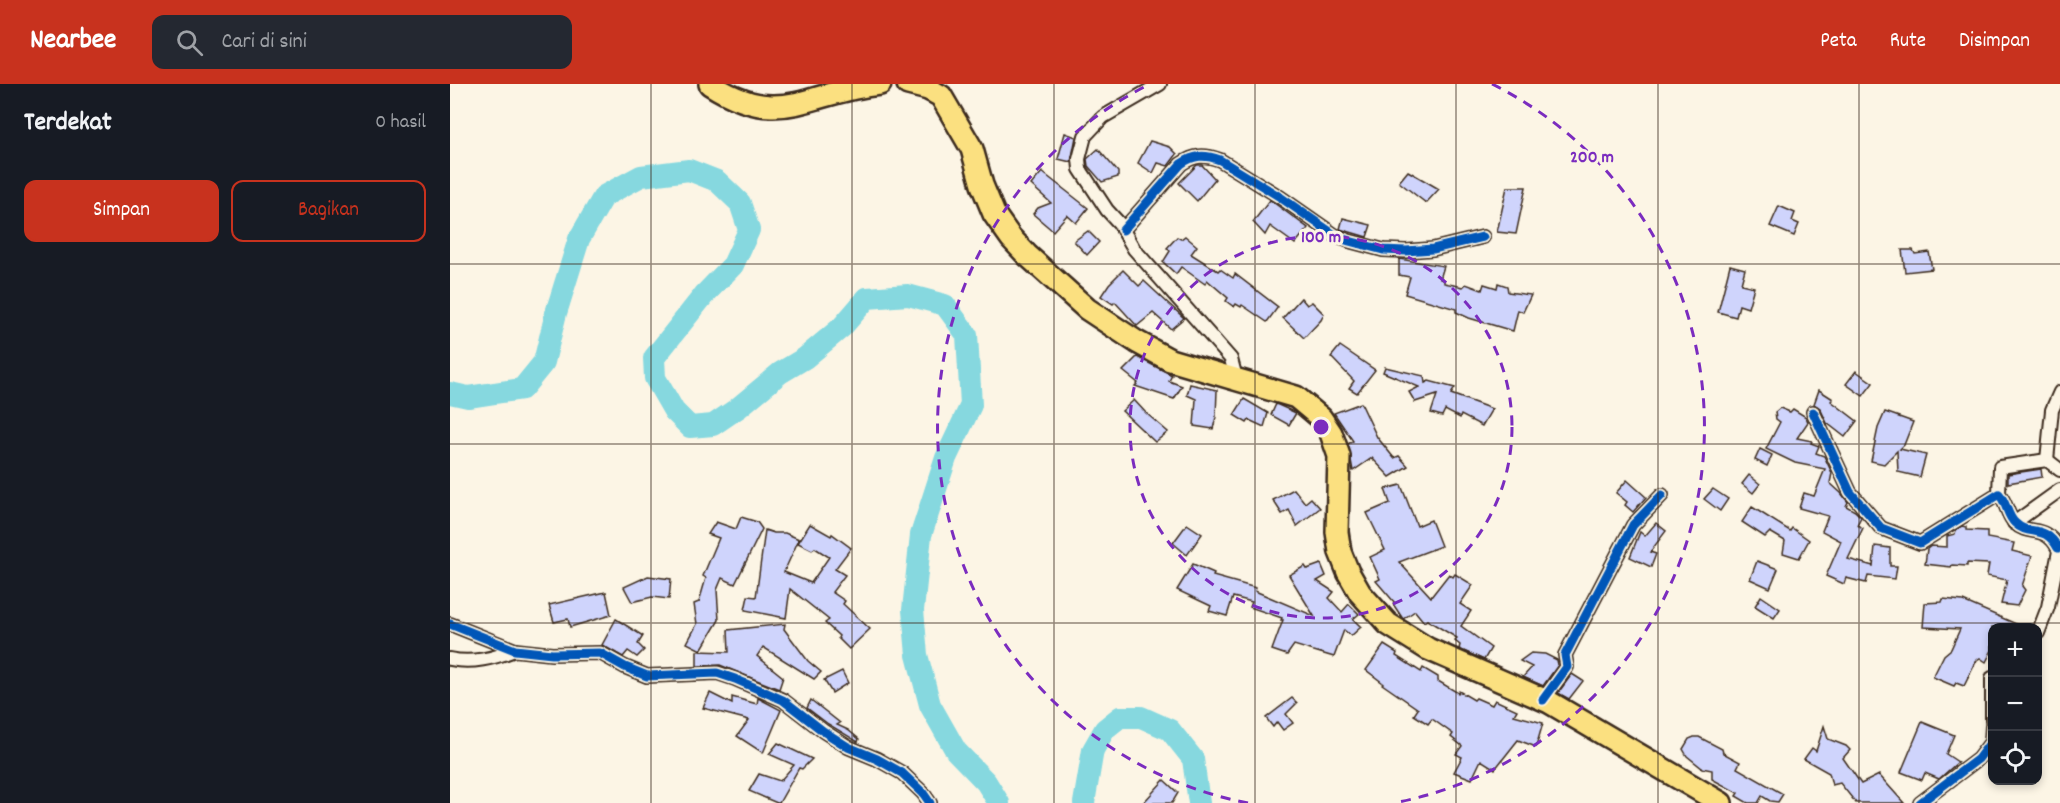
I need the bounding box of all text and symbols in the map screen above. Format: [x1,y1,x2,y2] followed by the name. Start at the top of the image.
[152,15,572,69] search box
[30,22,116,62] text: Nearbee
[173,26,206,59] icon: search
[221,27,307,58] text: Cari di sini
[1820,27,1857,57] text: Peta
[1890,27,1926,57] text: Rute
[1959,27,2030,57] text: Disimpan
[24,105,112,142] text: Terdekat
[375,109,426,137] text: 0 hasil
[1570,146,1614,171] text: 200 m
[24,180,219,242] button: Simpan
[231,180,426,242] button: Bagikan
[1301,226,1341,251] text: 100 m
[1311,417,1331,437] centre of rings
[1988,623,2042,785] map controls
[1988,623,2042,677] button: +
[1988,677,2042,731] button: −
[1988,731,2042,785] button: locate

